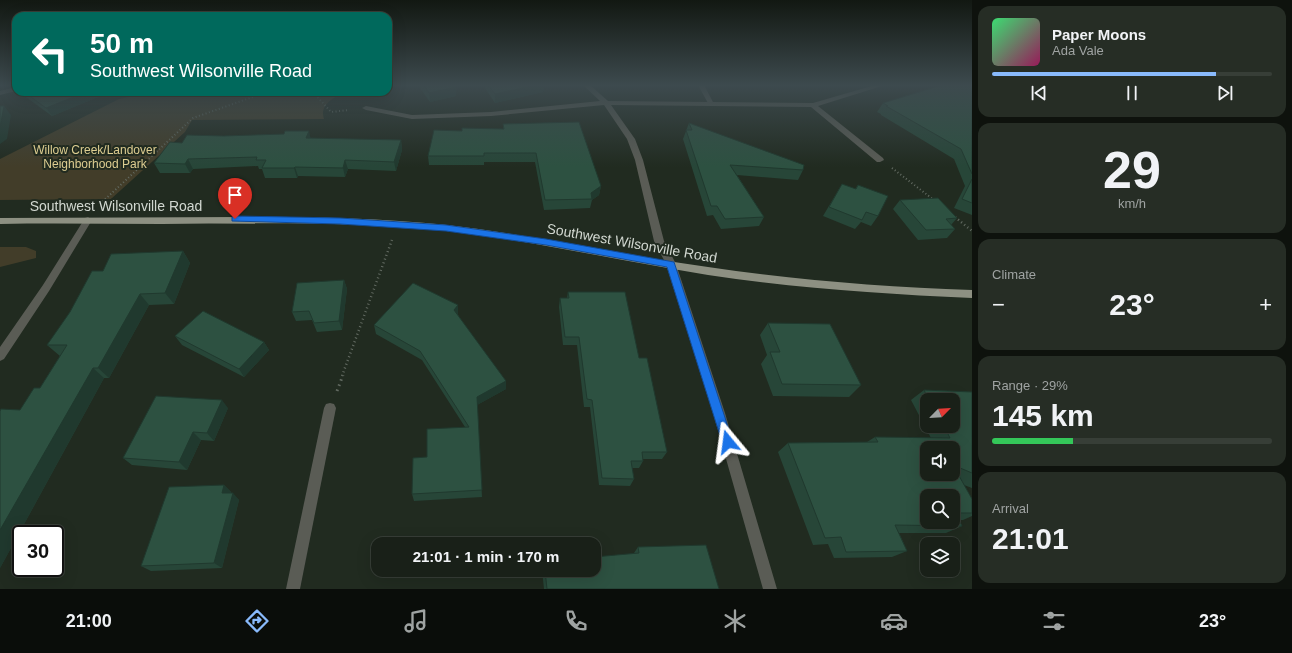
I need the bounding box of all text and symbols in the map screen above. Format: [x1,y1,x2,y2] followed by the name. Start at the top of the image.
[1052,26,1146,43] text: Paper Moons
[24,28,76,80] icon: left
[90,28,154,59] text: 50 m
[1052,43,1104,58] text: Ada Vale
[90,61,312,81] text: Southwest Wilsonville Road
[1028,82,1050,104] icon: previous
[1121,82,1143,104] icon: pause
[1214,82,1236,104] icon: next
[1103,141,1161,199] text: 29
[33,143,157,171] park label: Willow Creek/Landover Neighborhood Park
[218,178,252,219] pin
[224,184,246,206] icon: arrive
[1118,196,1146,211] text: km/h
[30,198,202,214] street label: Southwest Wilsonville Road
[546,220,718,266] street label: Southwest Wilsonville Road
[992,267,1036,282] text: Climate
[1109,288,1155,321] text: 23°
[992,292,1005,317] text: −
[1259,292,1272,317] text: +
[992,378,1068,393] text: Range · 29%
[920,393,960,433] north arrow
[920,393,960,577] map controls
[992,399,1094,432] text: 145 km
[707,421,749,463] position arrow
[920,441,960,481] button: sound
[920,489,960,529] button: search
[992,501,1029,516] text: Arrival
[992,522,1069,555] text: 21:01
[12,525,64,577] speed limit sign: 30
[920,537,960,577] button: layers
[413,548,559,565] text: 21:01 · 1 min · 170 m
[243,607,271,635] icon: directions
[402,607,430,635] icon: music
[562,607,590,635] icon: phone
[721,607,749,635] icon: climate
[880,607,908,635] icon: car
[1040,607,1068,635] icon: filters
[66,611,112,631] text: 21:00
[1199,611,1226,631] text: 23°

